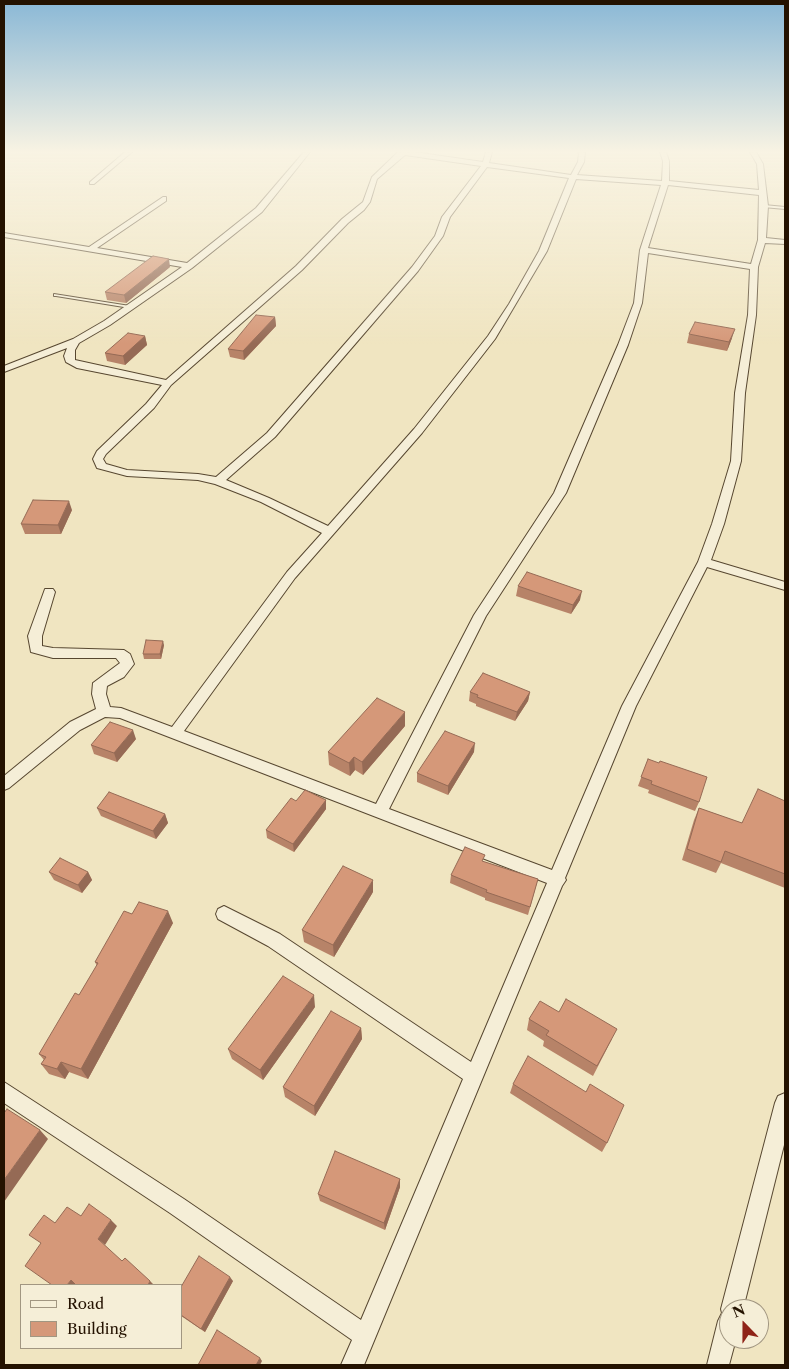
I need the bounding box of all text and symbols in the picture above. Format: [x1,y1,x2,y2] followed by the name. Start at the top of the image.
[20,1284,182,1349] legend
[67,1294,104,1313] text: Road
[719,1299,769,1349] north arrow
[730,1300,748,1322] text: N
[67,1319,127,1338] text: Building

